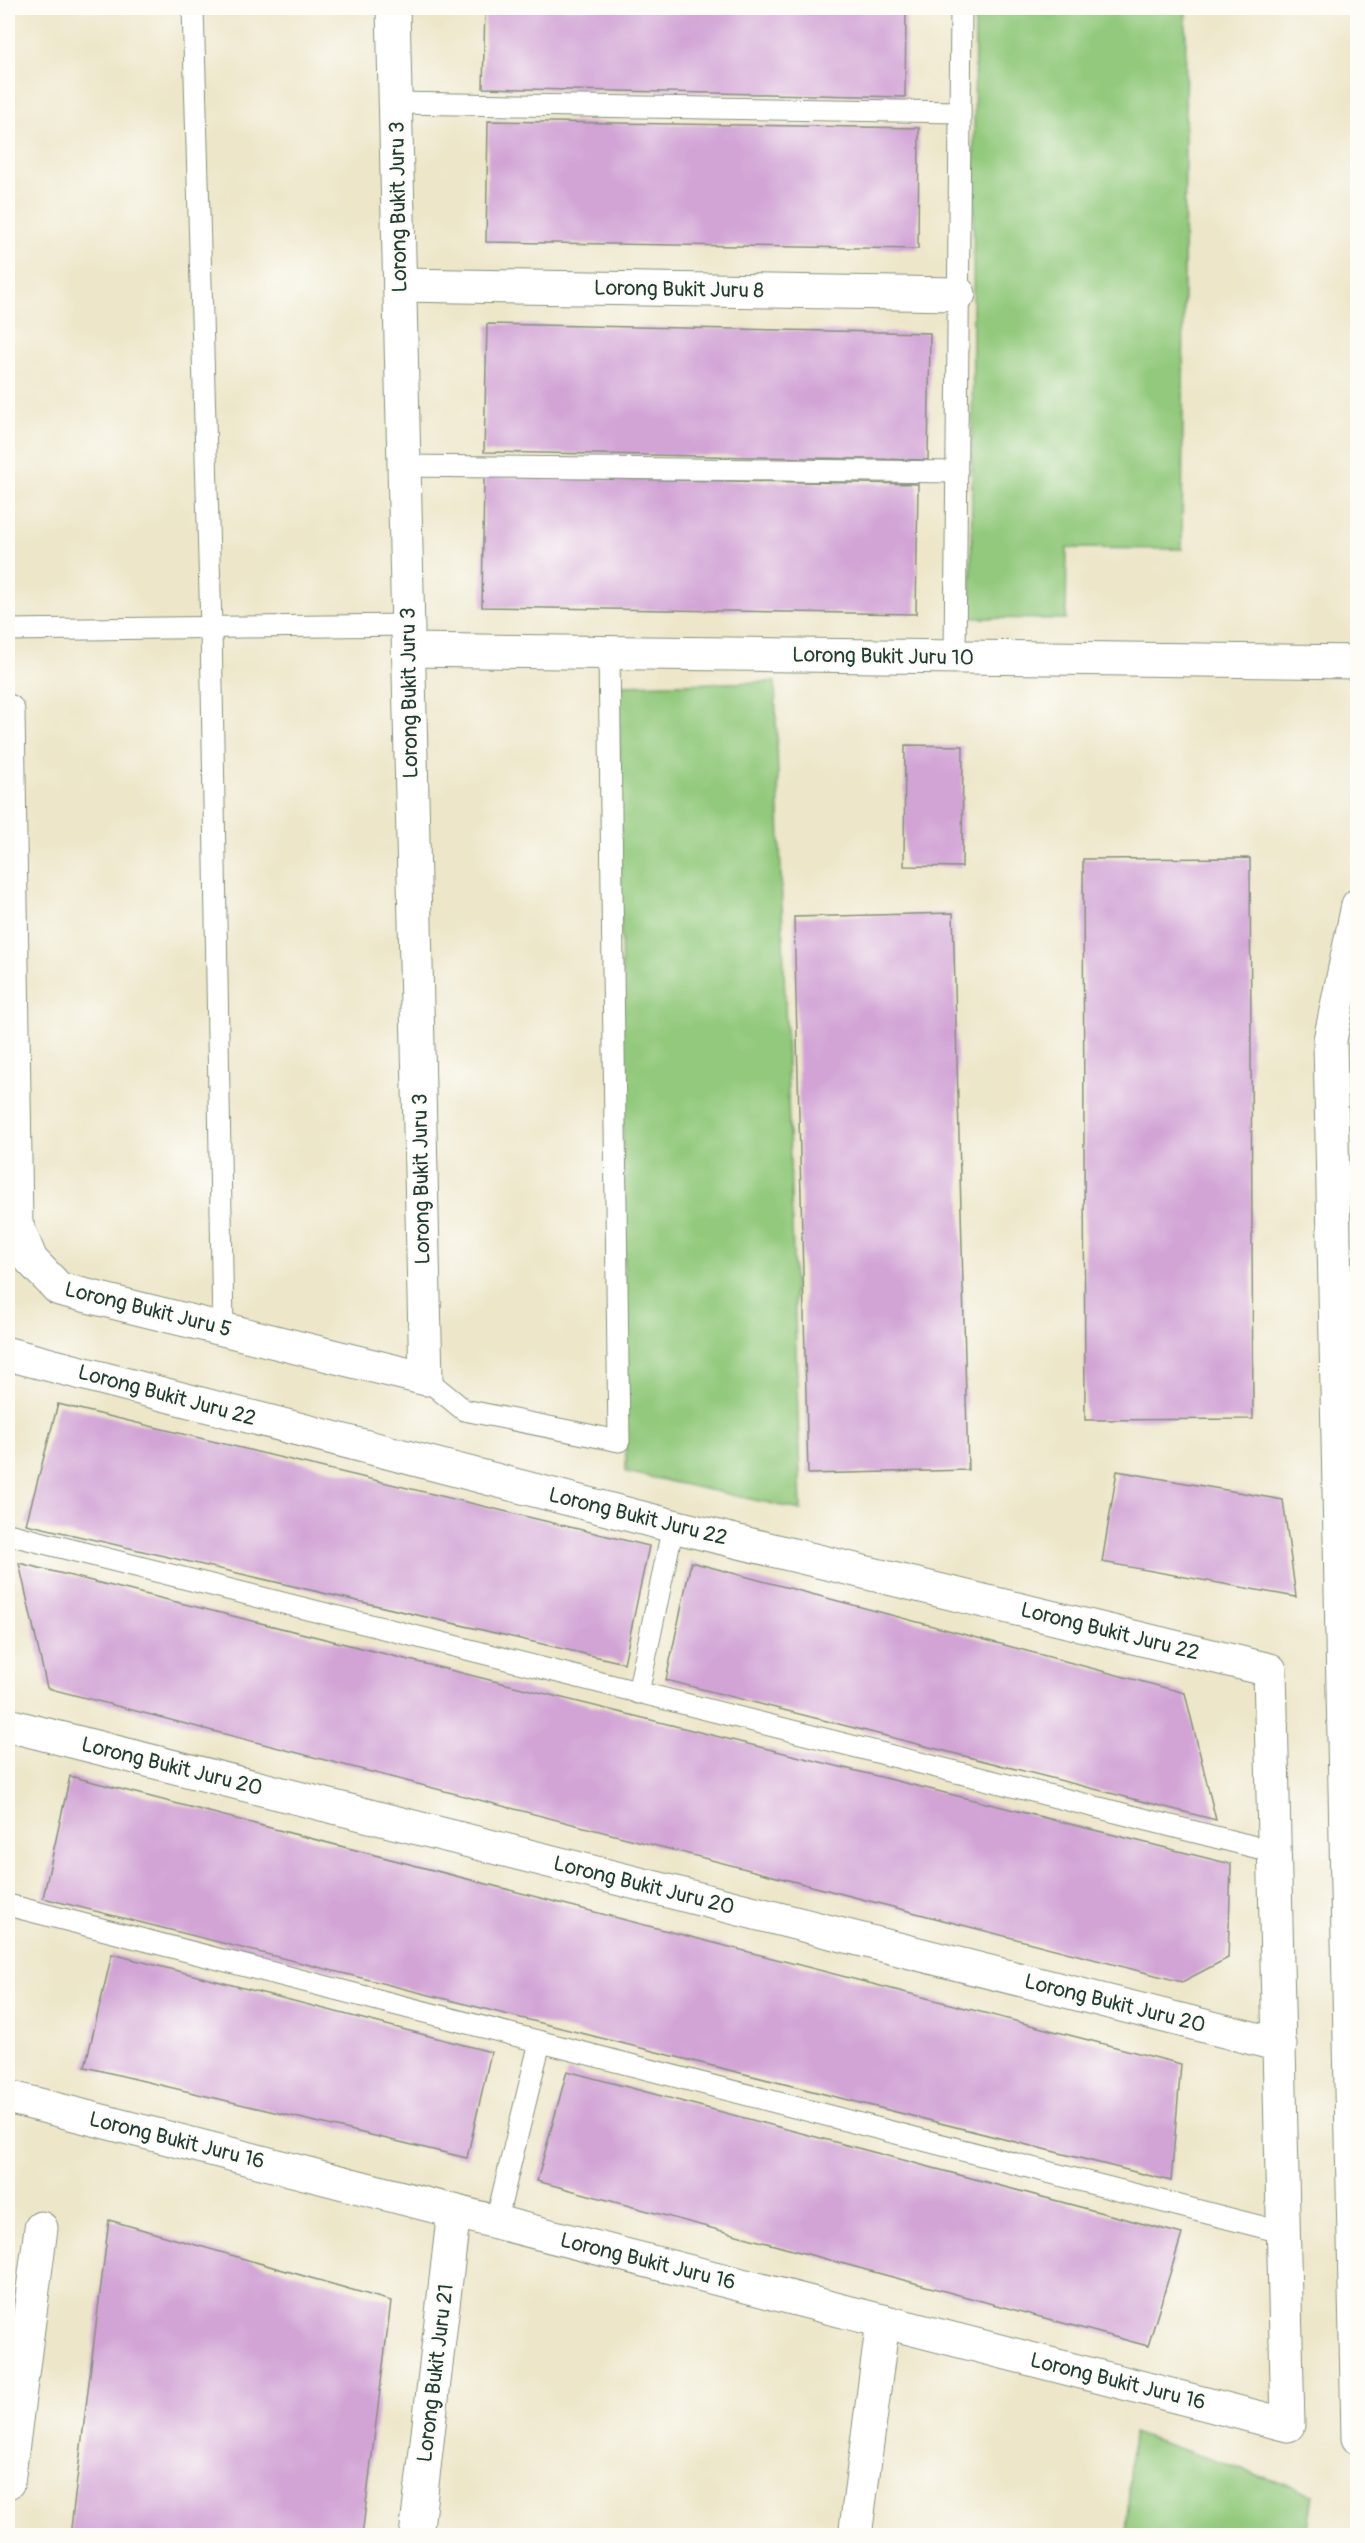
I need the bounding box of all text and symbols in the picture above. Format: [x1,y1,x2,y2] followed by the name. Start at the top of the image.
[384,121,413,293] street label: Lorong Bukit Juru 3
[594,275,764,304] street label: Lorong Bukit Juru 8
[395,607,424,779] street label: Lorong Bukit Juru 3
[792,641,974,672] street label: Lorong Bukit Juru 10
[407,1093,436,1265] street label: Lorong Bukit Juru 3
[62,1276,234,1343] street label: Lorong Bukit Juru 5
[75,1359,259,1432] street label: Lorong Bukit Juru 22
[546,1481,730,1552] street label: Lorong Bukit Juru 22
[1018,1596,1202,1667] street label: Lorong Bukit Juru 22
[79,1731,265,1802] street label: Lorong Bukit Juru 20
[551,1850,737,1921] street label: Lorong Bukit Juru 20
[1022,1968,1208,2039] street label: Lorong Bukit Juru 20
[86,2106,267,2175] street label: Lorong Bukit Juru 16
[557,2227,738,2296] street label: Lorong Bukit Juru 16
[411,2282,460,2464] street label: Lorong Bukit Juru 21
[1027,2347,1208,2416] street label: Lorong Bukit Juru 16

